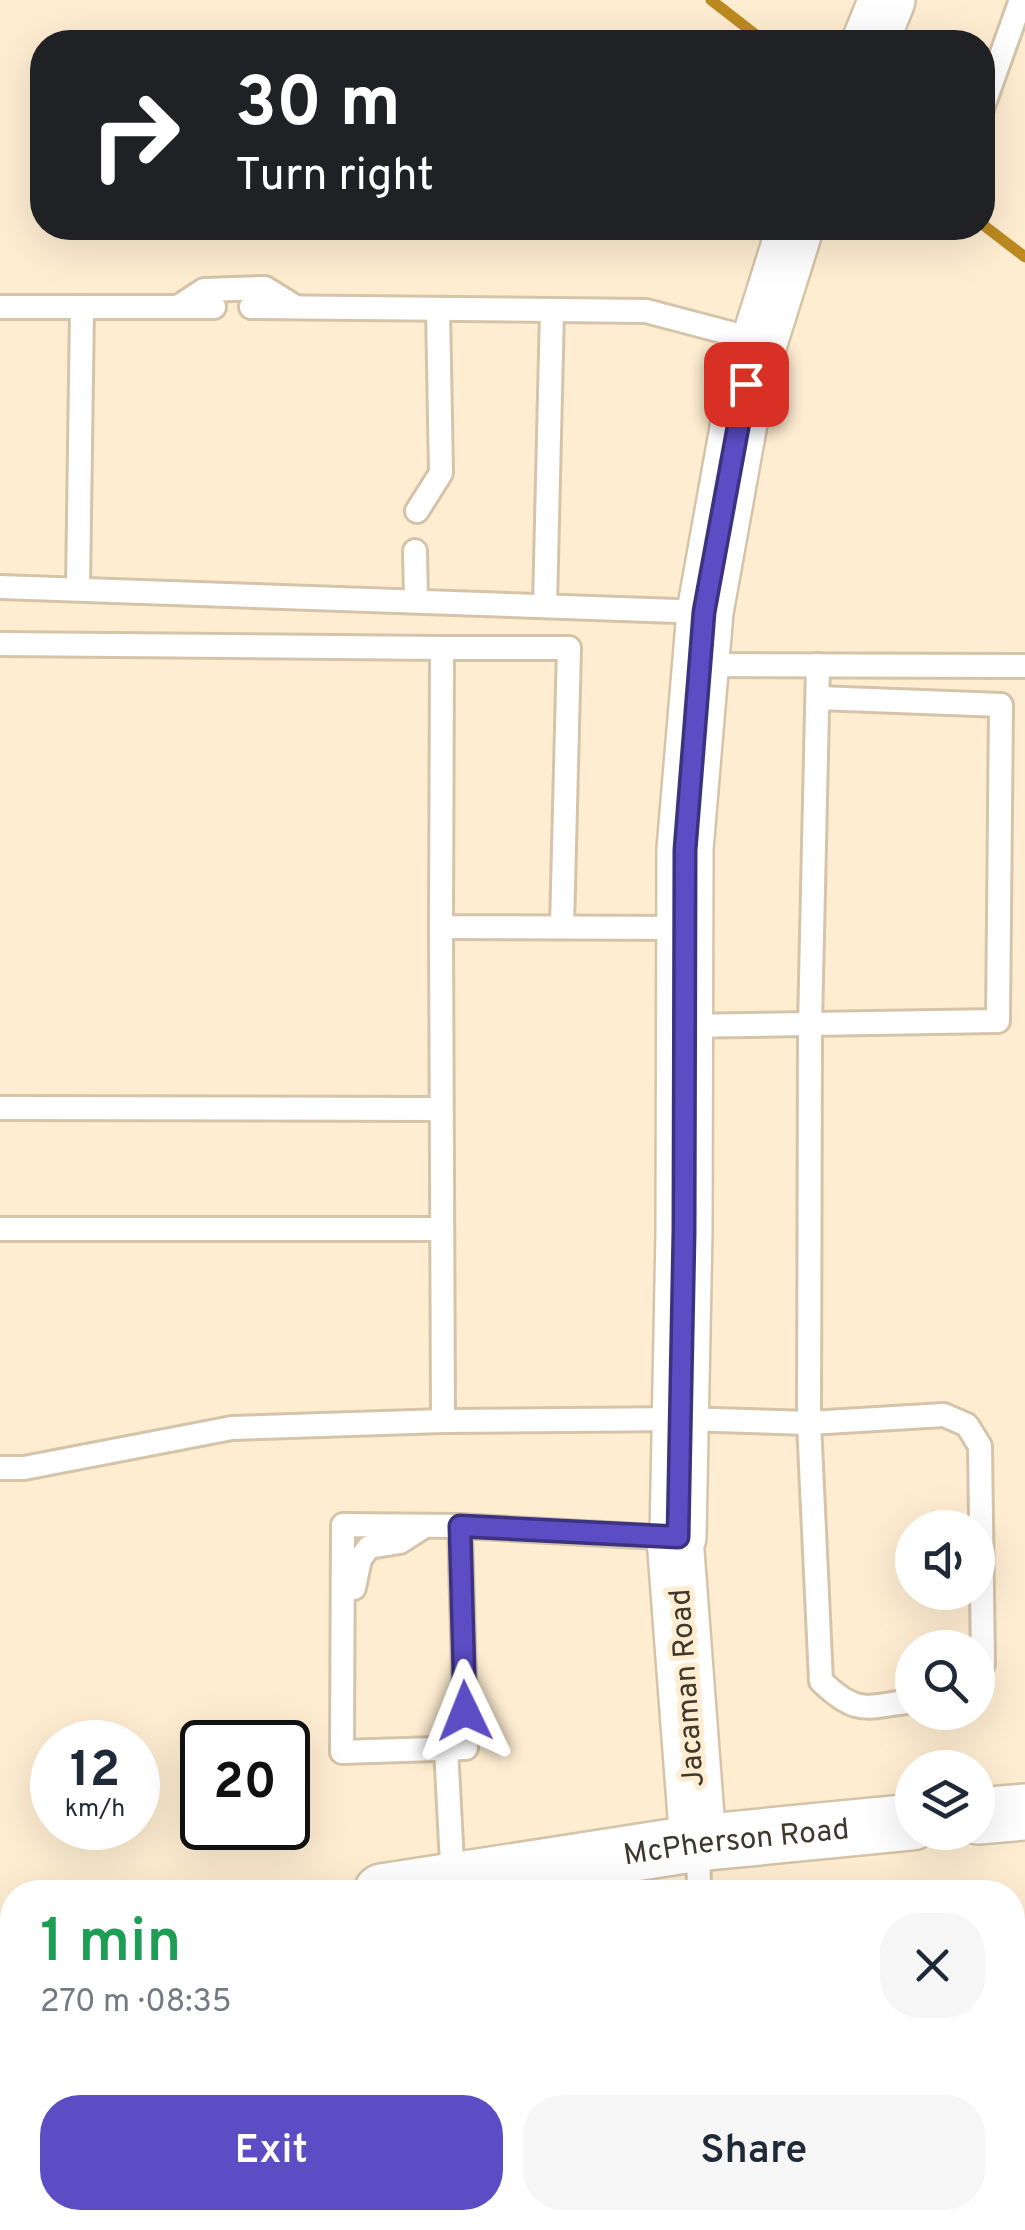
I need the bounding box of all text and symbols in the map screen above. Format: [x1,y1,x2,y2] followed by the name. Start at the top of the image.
[235,62,401,151] text: 30 m
[70,70,200,200] icon: right
[235,149,434,206] text: Turn right
[704,342,789,427] pin
[719,357,774,412] icon: arrive
[895,1510,995,1850] map controls
[895,1510,995,1610] button: sound
[663,1587,714,1788] street label: Jacaman Road
[895,1630,995,1730] button: search
[413,1659,517,1763] position arrow
[180,1720,310,1850] speed limit sign: 20
[70,1741,120,1804] text: 12
[895,1750,995,1850] button: layers
[65,1794,125,1826] text: km/h
[621,1812,851,1875] street label: McPherson Road
[40,1907,181,1983] text: 1 min
[880,1913,985,2018] button: close
[40,1983,232,2023] text: 270 m · 08:35
[40,2095,503,2210] button: Exit
[523,2095,985,2210] button: Share

